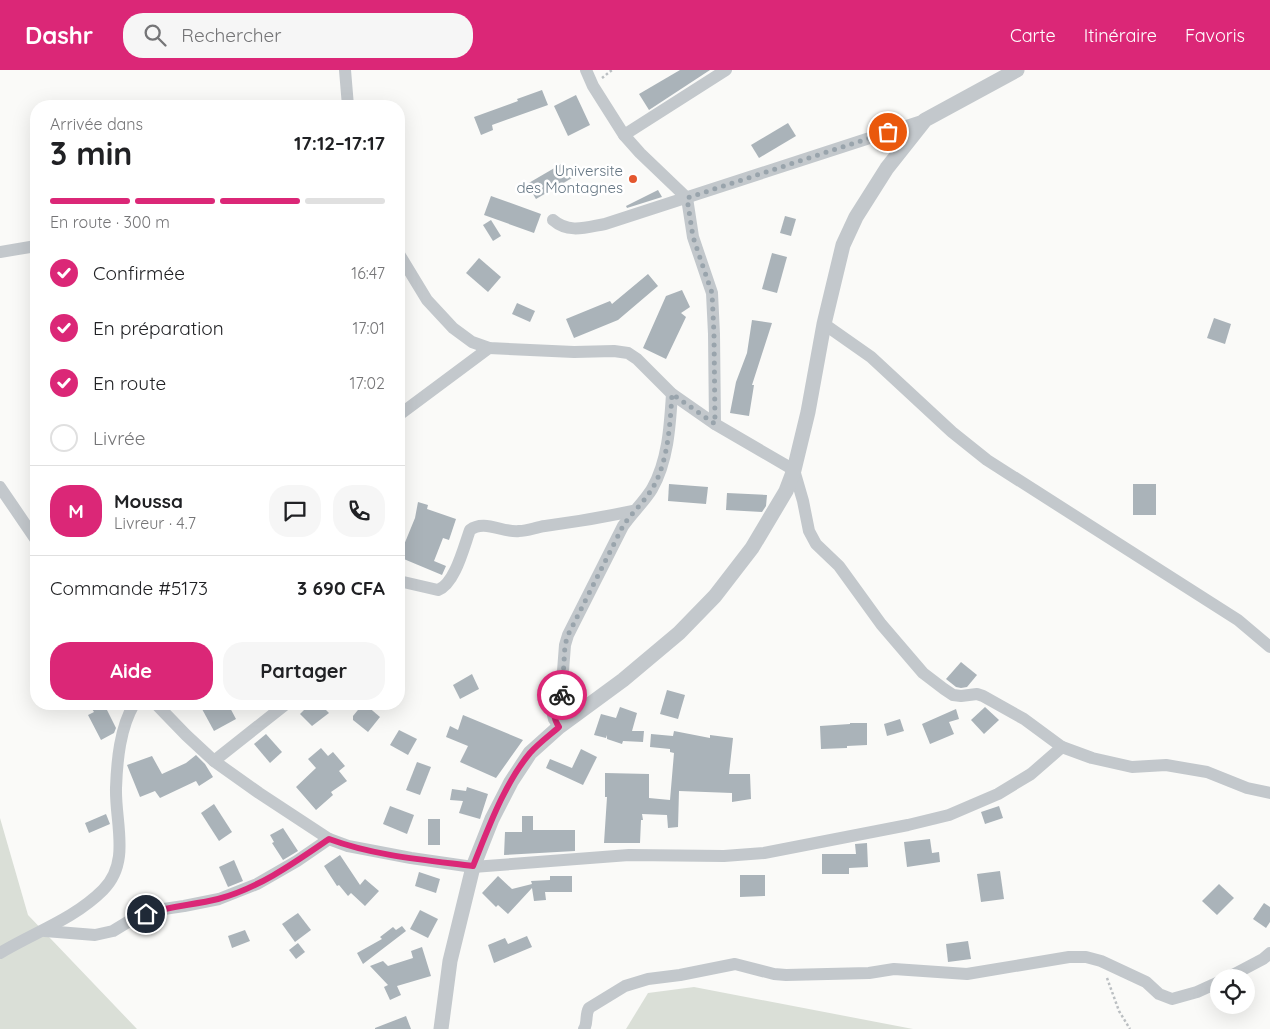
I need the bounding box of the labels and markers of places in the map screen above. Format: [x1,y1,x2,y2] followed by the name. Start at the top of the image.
[867,111,909,153] pin
[516,161,623,197] place label: Universite des Montagnes
[627,173,639,185] marker: Universite des Montagnes
[125,893,167,935] pin

